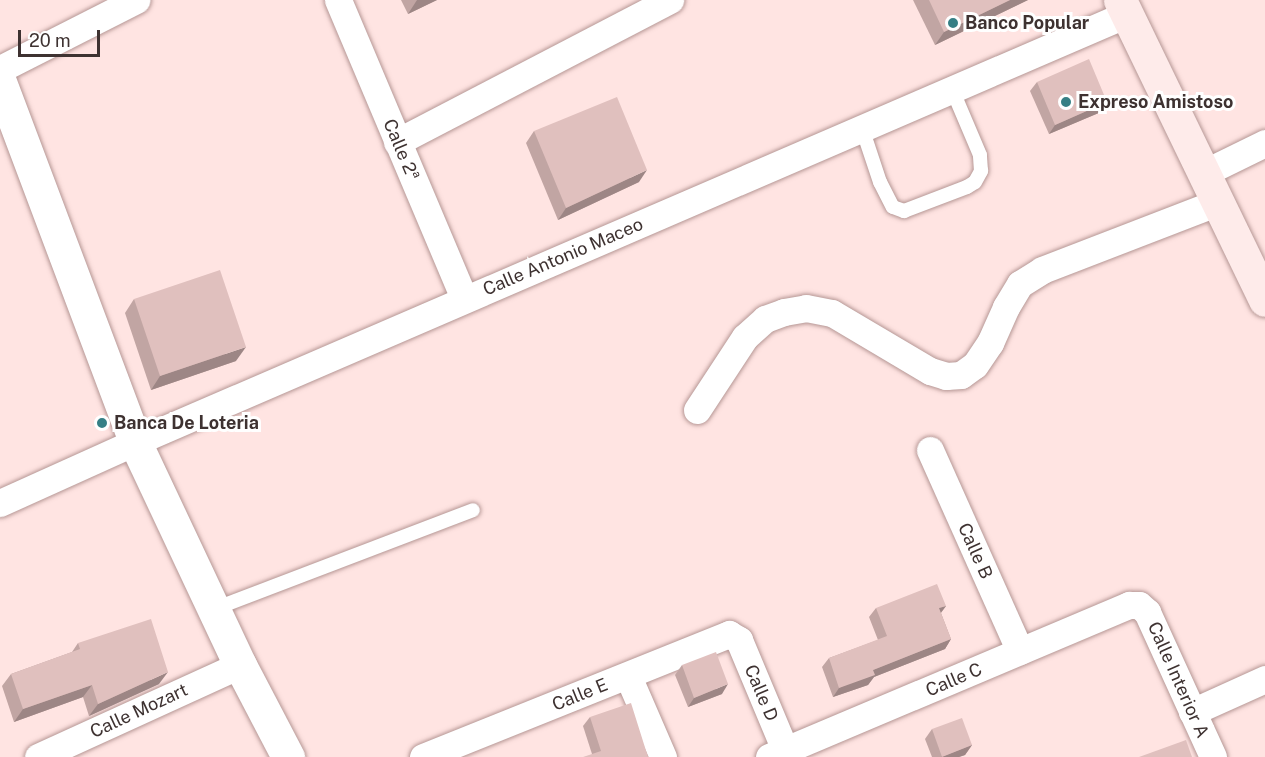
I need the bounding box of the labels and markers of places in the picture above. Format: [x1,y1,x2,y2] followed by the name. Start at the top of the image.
[965,12,1089,34] place label: Banco Popular
[946,16,960,30] marker: Banco Popular
[1078,91,1233,113] place label: Expreso Amistoso
[1059,95,1073,109] marker: Expreso Amistoso
[114,412,259,434] place label: Banca De Loteria
[95,416,109,430] marker: Banca De Loteria

